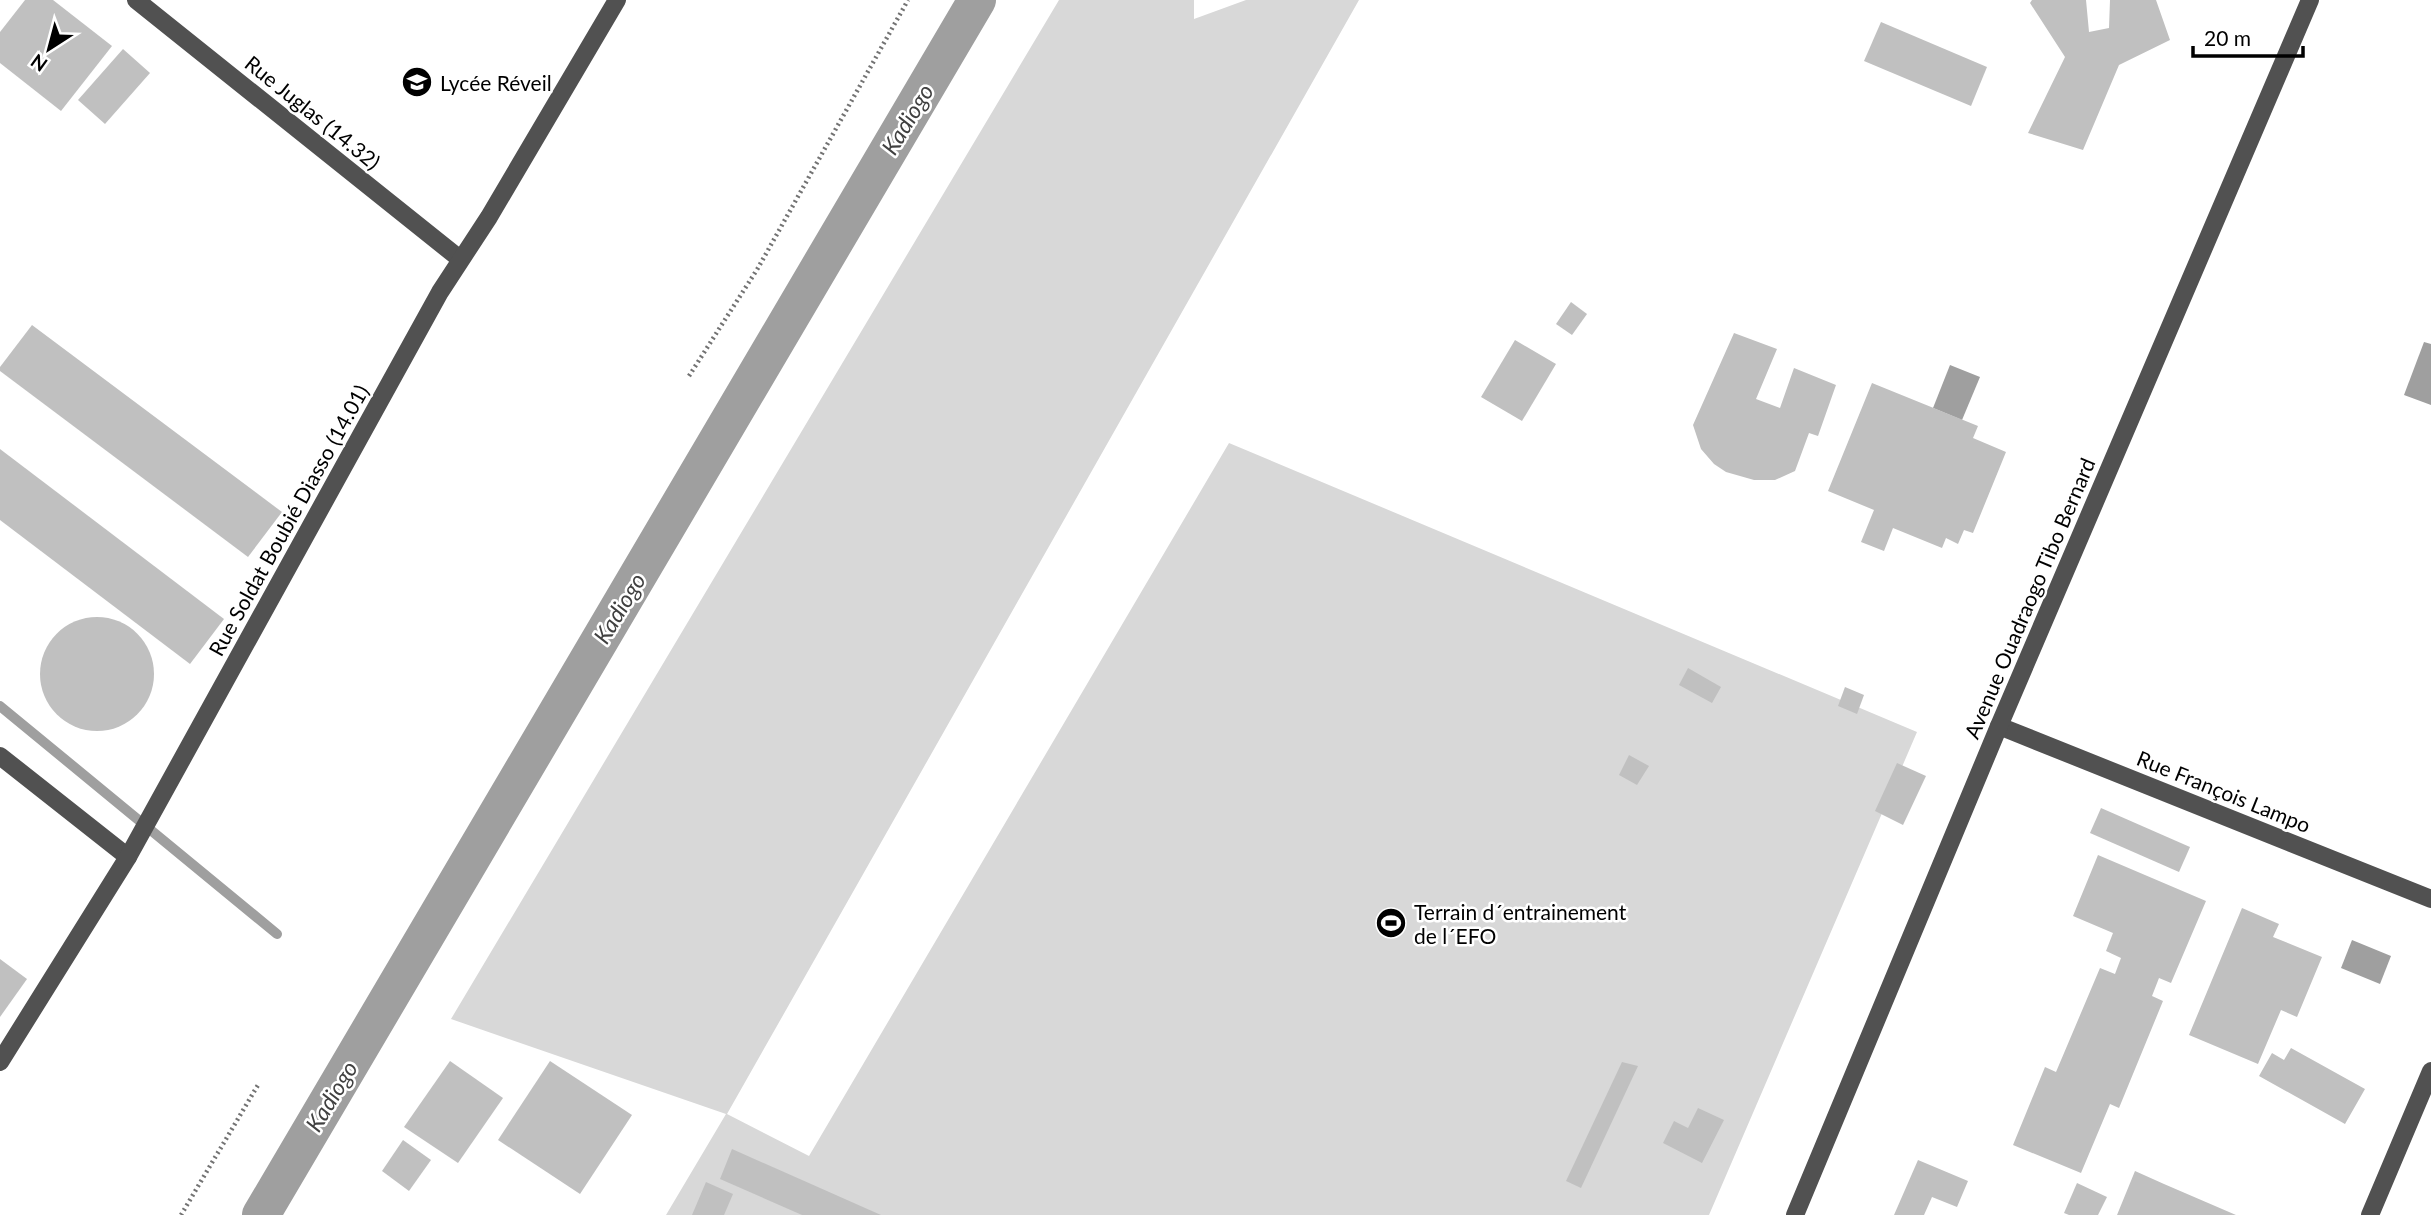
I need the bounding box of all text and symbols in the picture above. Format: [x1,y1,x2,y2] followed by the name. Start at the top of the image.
[14,14,84,84] north arrow
[2193,14,2303,58] scale bar
[2204,25,2251,50] text: 20 m
[26,50,51,77] text: N
[241,50,385,174] street label: Rue Juglas (14.32)
[400,65,434,99] school or university icon: Lycée Réveil
[440,70,552,95] place label: Lycée Réveil
[875,79,939,159] water label: Kadiogo
[203,380,373,660] street label: Rue Soldat Boubié Diasso (14.01)
[1958,454,2100,742] street label: Avenue Ouadraogo Tibo Bernard
[587,568,651,648] water label: Kadiogo
[2134,745,2315,837] street label: Rue François Lampo
[1414,899,1627,948] place label: Terrain d´entrainement de l´EFO
[1374,906,1408,940] sports icon: Terrain d´entrainement de l´EFO
[299,1056,363,1136] water label: Kadiogo

